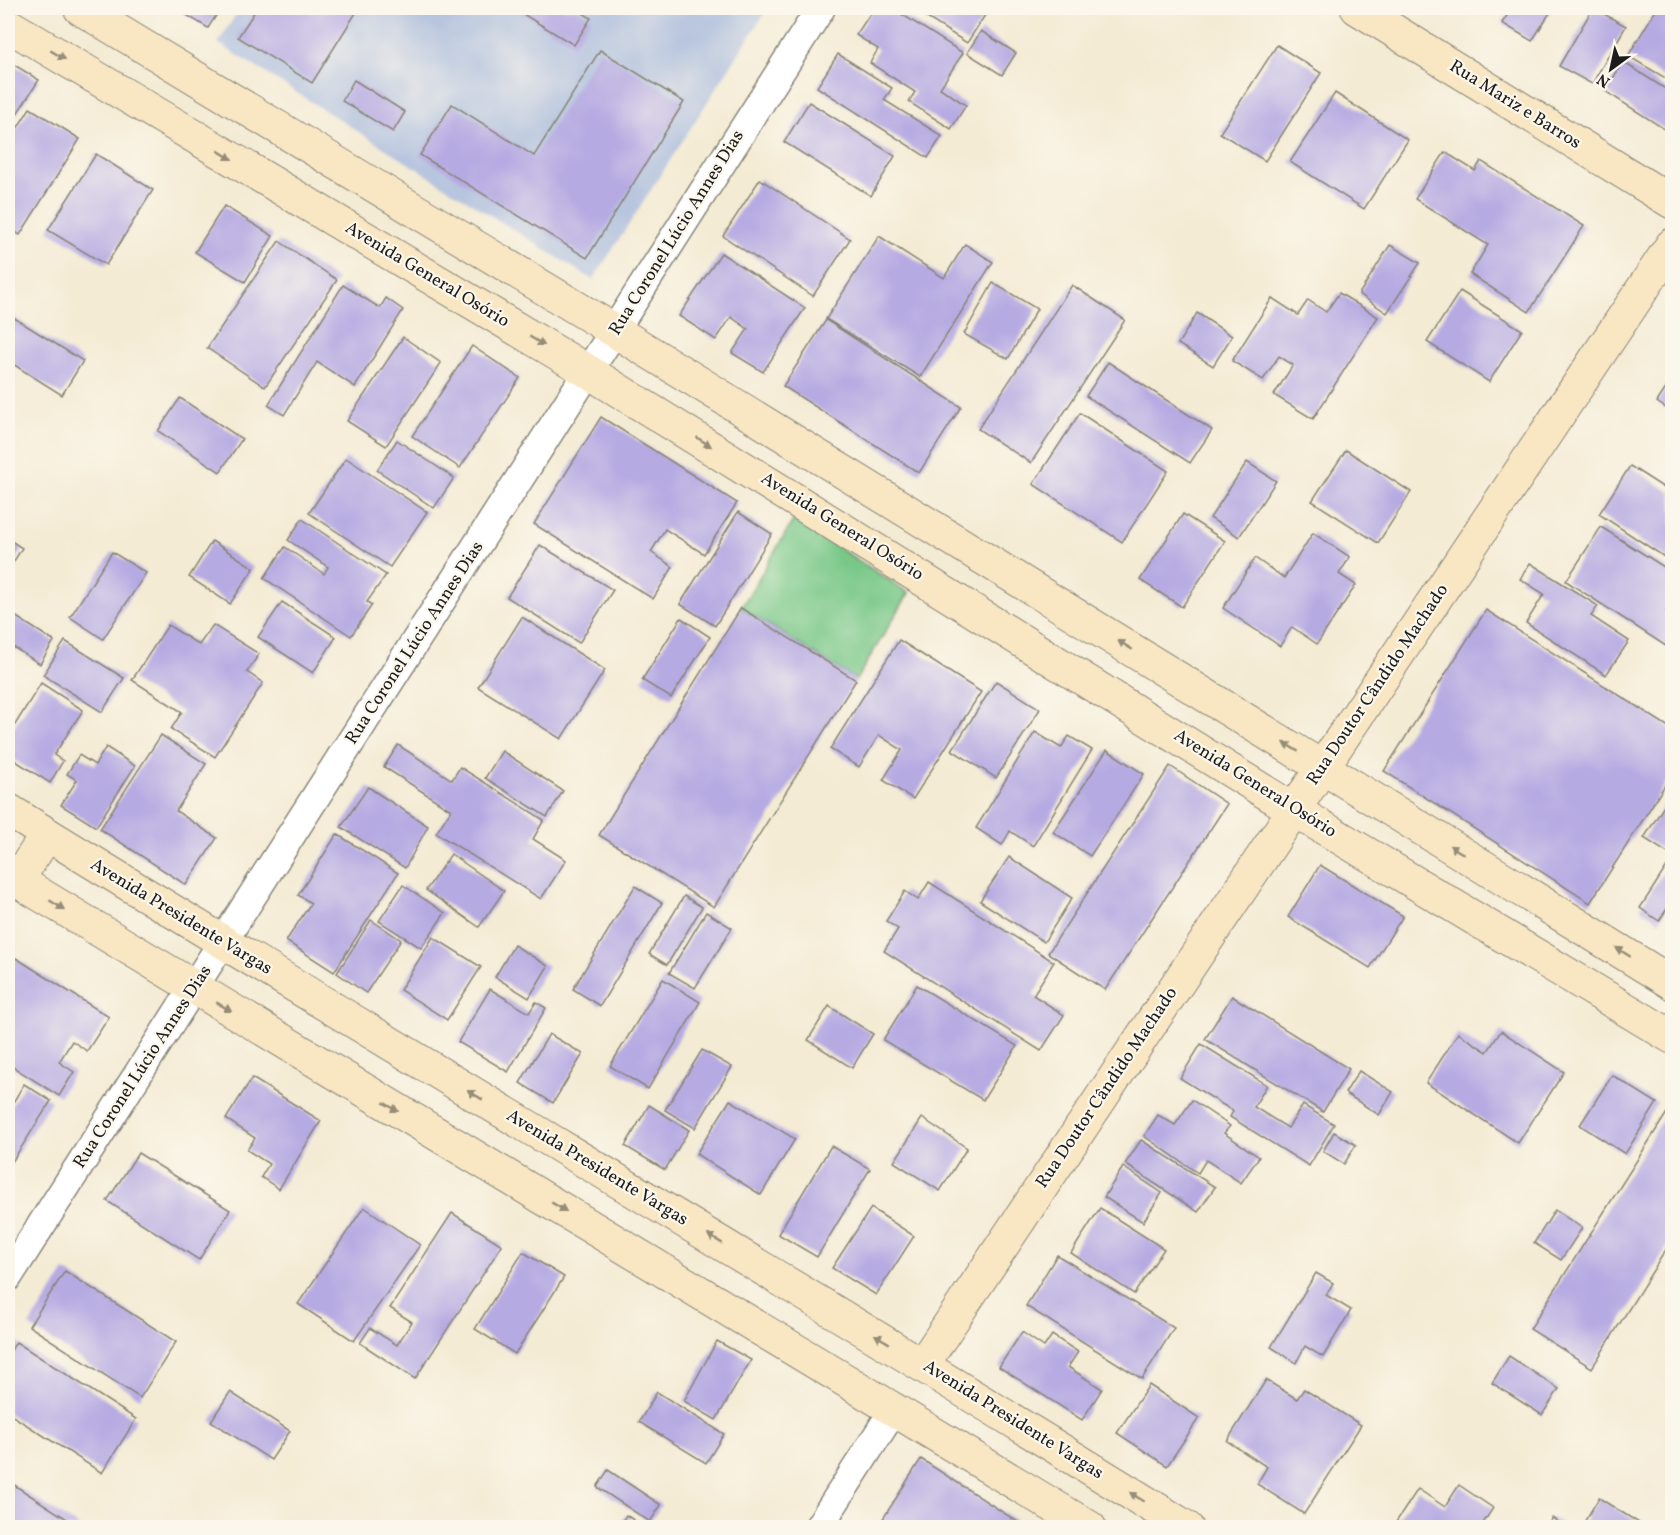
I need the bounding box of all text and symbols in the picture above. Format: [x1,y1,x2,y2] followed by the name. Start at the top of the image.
[1581,39,1641,99] north arrow
[50,50,67,60] one-way arrow
[1444,54,1586,156] street label: Rua Mariz e Barros
[1593,67,1615,92] text: N
[603,126,751,340] street label: Rua Coronel Lúcio Annes Dias
[217,149,233,160] one-way arrow
[340,216,514,334] street label: Avenida General Osório
[529,335,545,346] one-way arrow
[696,437,712,448] one-way arrow
[756,467,928,587] street label: Avenida General Osório
[340,536,490,750] street label: Rua Coronel Lúcio Annes Dias
[1301,579,1455,791] street label: Rua Doutor Cândido Machado
[1117,639,1133,650] one-way arrow
[1169,724,1341,844] street label: Avenida General Osório
[1282,742,1299,752] one-way arrow
[1449,844,1465,855] one-way arrow
[85,853,277,981] street label: Avenida Presidente Vargas
[49,900,65,911] one-way arrow
[1615,947,1631,958] one-way arrow
[68,960,218,1174] street label: Rua Coronel Lúcio Annes Dias
[1030,982,1184,1194] street label: Rua Doutor Cândido Machado
[216,1002,233,1012] one-way arrow
[467,1089,483,1100] one-way arrow
[383,1102,400,1112] one-way arrow
[501,1104,693,1232] street label: Avenida Presidente Vargas
[551,1202,568,1212] one-way arrow
[707,1233,723,1244] one-way arrow
[873,1334,890,1344] one-way arrow
[918,1354,1108,1486] street label: Avenida Presidente Vargas
[1129,1491,1145,1502] one-way arrow

